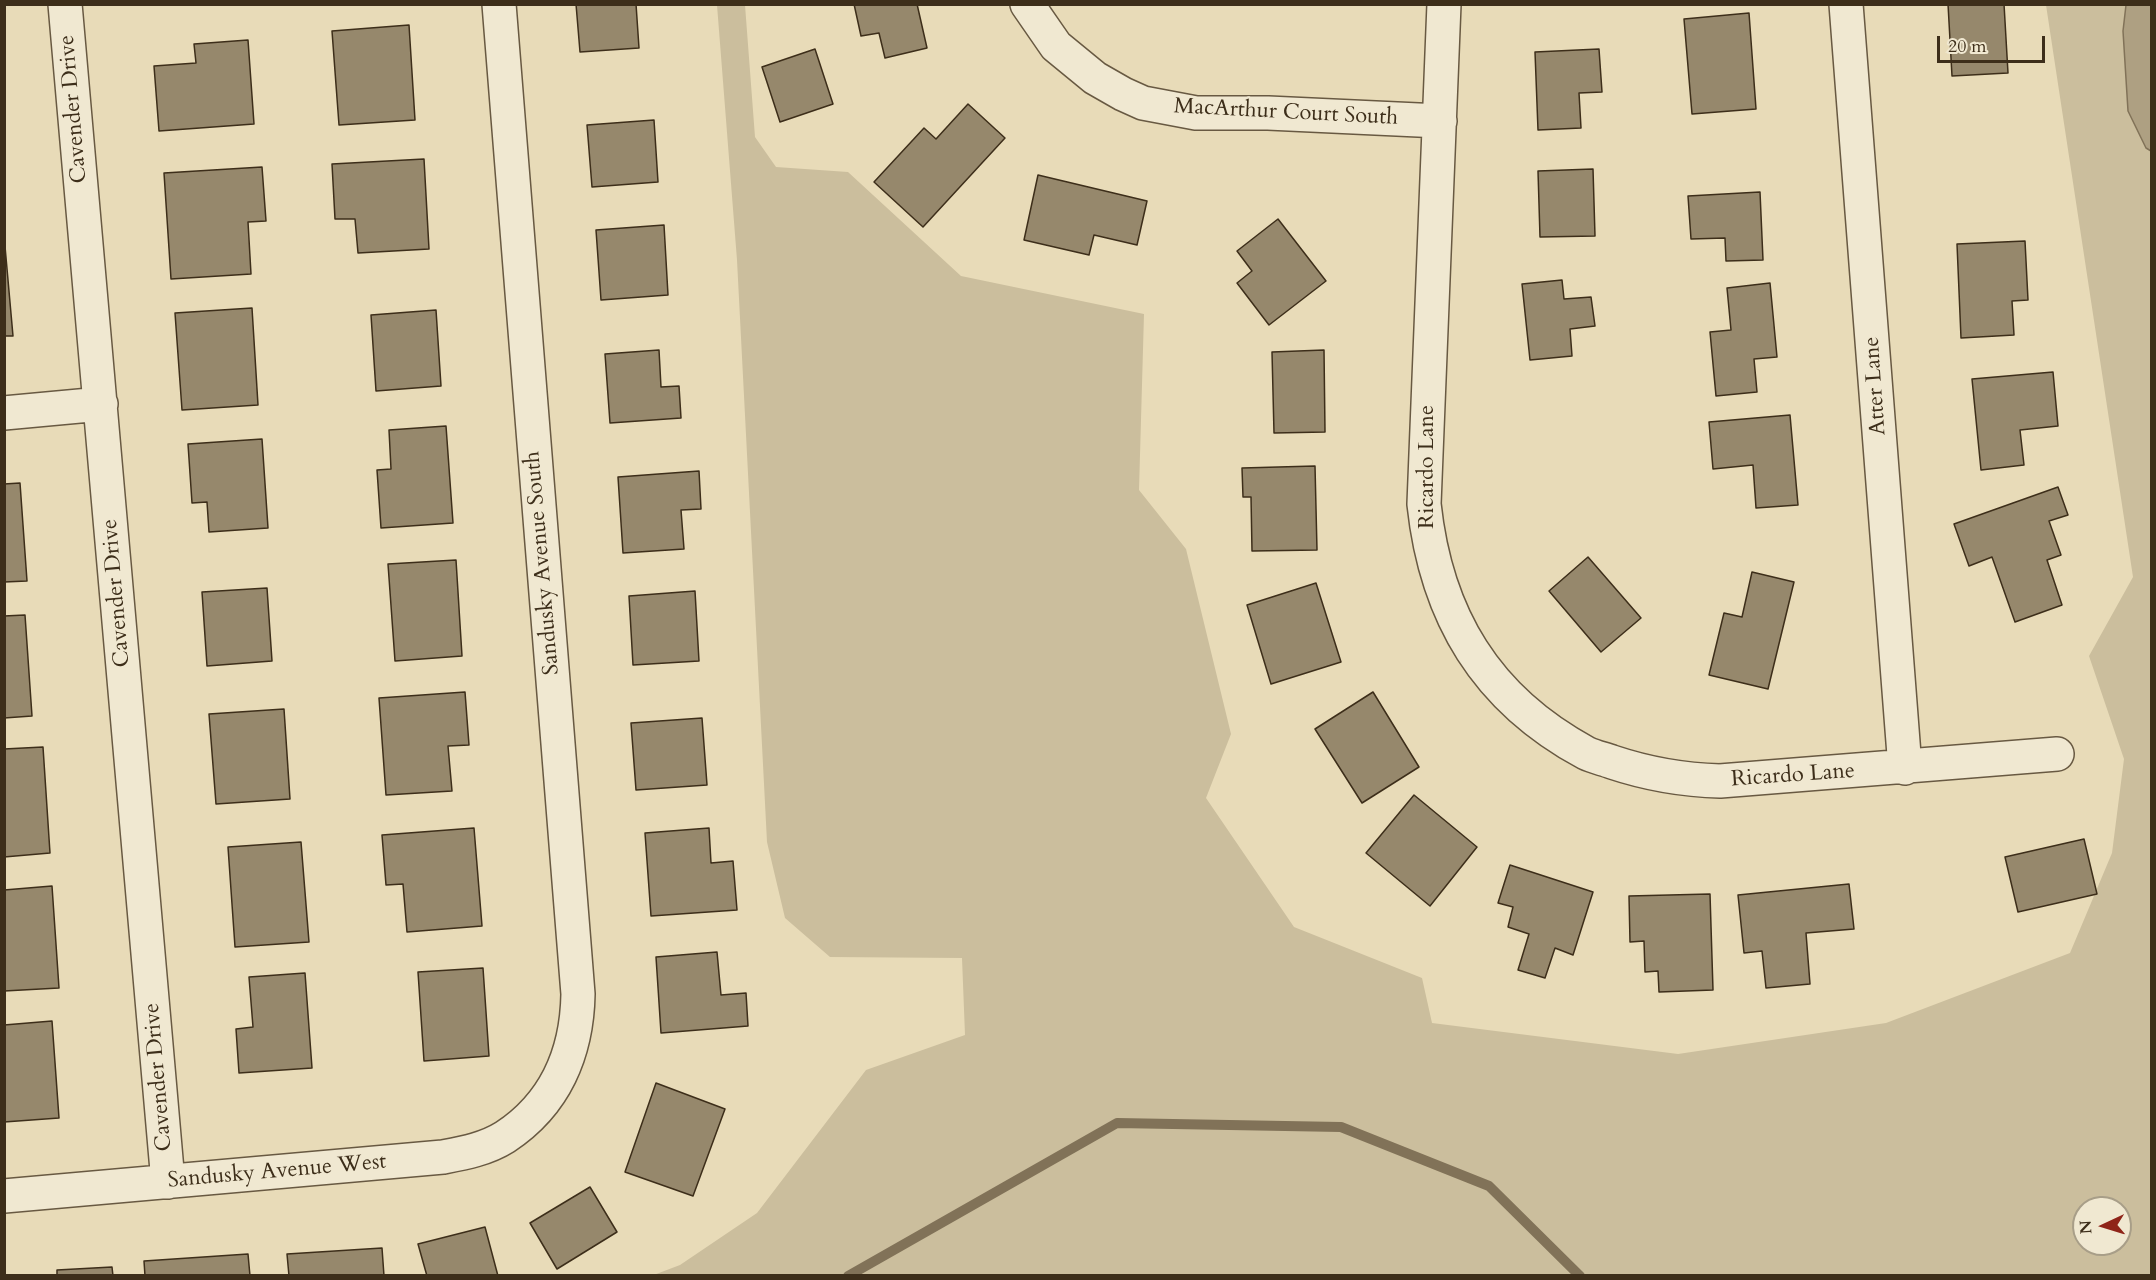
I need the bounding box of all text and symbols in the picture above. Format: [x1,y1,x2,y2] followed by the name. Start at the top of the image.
[1940,24,2048,62] scale bar
[54,34,94,184] street label: Cavender Drive
[1948,34,1987,59] text: 20 m
[1173,94,1399,132] street label: MacArthur Court South
[1859,336,1893,436] street label: Atter Lane
[1415,405,1441,529] street label: Ricardo Lane
[520,450,566,676] street label: Sandusky Avenue South
[97,518,137,668] street label: Cavender Drive
[1730,759,1856,793] street label: Ricardo Lane
[139,1002,179,1152] street label: Cavender Drive
[167,1149,387,1195] street label: Sandusky Avenue West
[2072,1196,2132,1256] north arrow
[2075,1219,2097,1235] text: N

